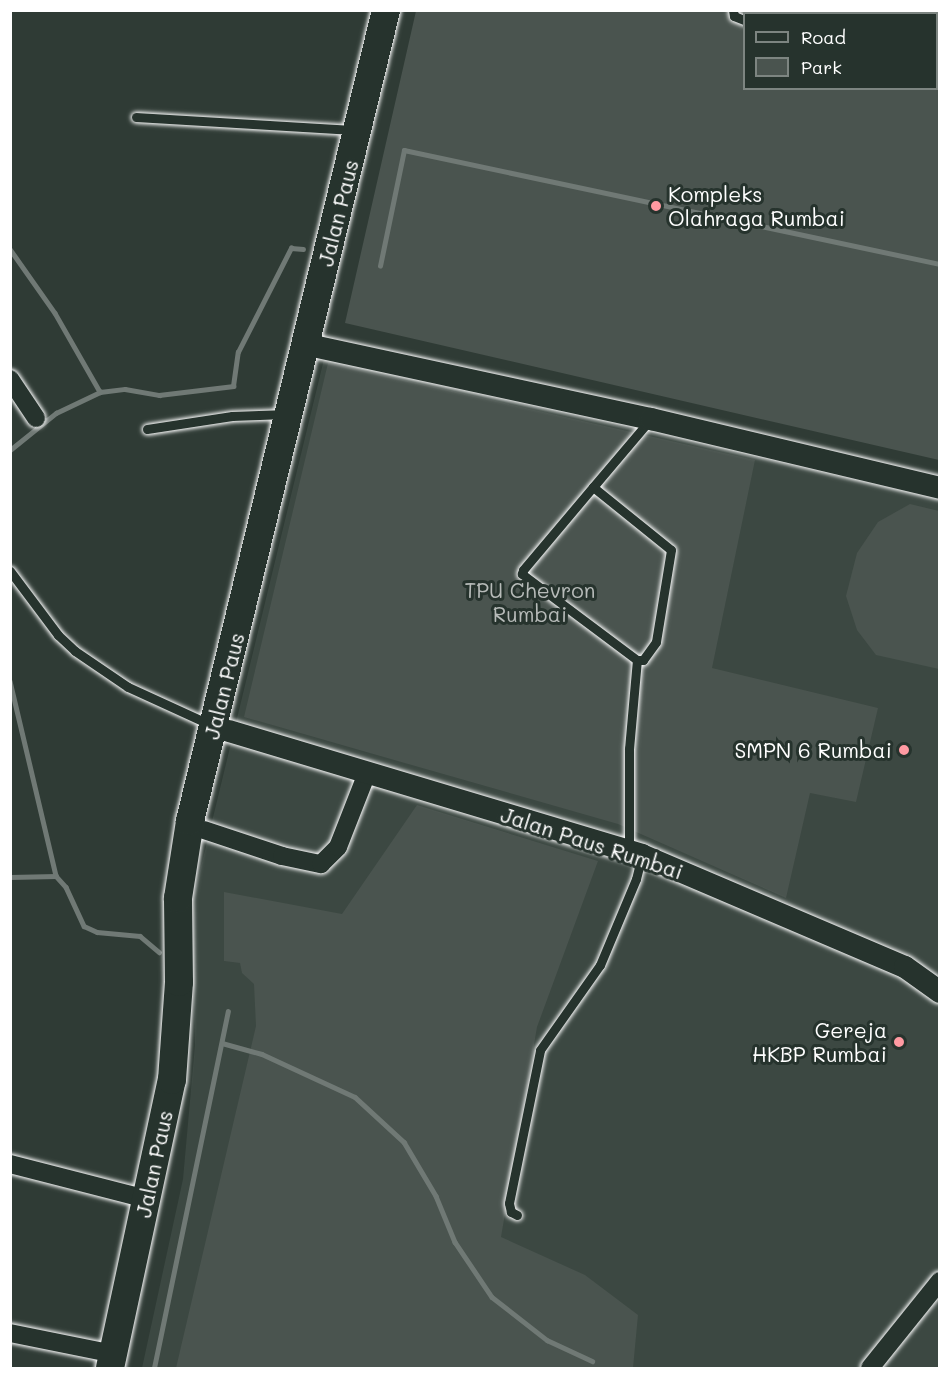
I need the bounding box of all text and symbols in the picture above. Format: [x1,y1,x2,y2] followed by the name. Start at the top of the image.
[743,12,938,90] legend
[801,25,846,49] text: Road
[801,55,842,79] text: Park
[313,157,363,269] street label: Jalan Paus
[668,181,845,231] place label: Kompleks Olahraga Rumbai
[649,199,663,213] marker: Kompleks Olahraga Rumbai
[465,577,595,627] park label: TPU Chevron Rumbai
[199,630,249,742] street label: Jalan Paus
[734,737,892,763] place label: SMPN 6 Rumbai
[897,743,911,757] marker: SMPN 6 Rumbai
[498,802,686,884] street label: Jalan Paus Rumbai
[752,1017,887,1067] place label: Gereja HKBP Rumbai
[892,1035,906,1049] marker: Gereja HKBP Rumbai
[130,1108,178,1220] street label: Jalan Paus

